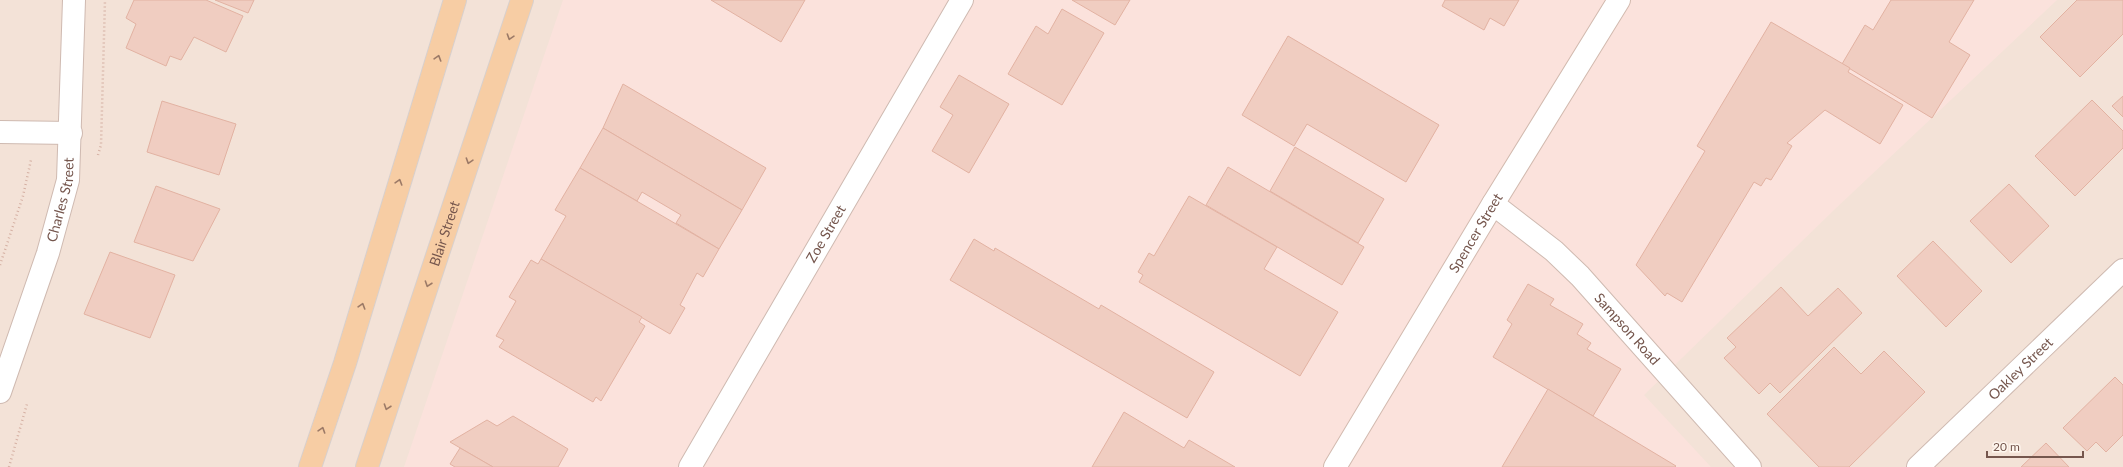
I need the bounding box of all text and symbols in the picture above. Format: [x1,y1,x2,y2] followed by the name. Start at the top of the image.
[506,33,515,40] one-way arrow
[433,54,442,61] one-way arrow
[42,157,77,244] street label: Charles Street
[465,157,474,164] one-way arrow
[394,178,403,185] one-way arrow
[1445,190,1506,276] street label: Spencer Street
[425,198,463,268] street label: Blair Street
[802,202,849,265] street label: Zoe Street
[425,280,433,287] one-way arrow
[1591,289,1664,368] street label: Sampson Road
[357,303,366,310] one-way arrow
[1984,333,2056,403] street label: Oakley Street
[383,404,392,411] one-way arrow
[318,427,326,434] one-way arrow
[1987,433,2083,459] scale bar
[1993,439,2020,454] text: 20 m

